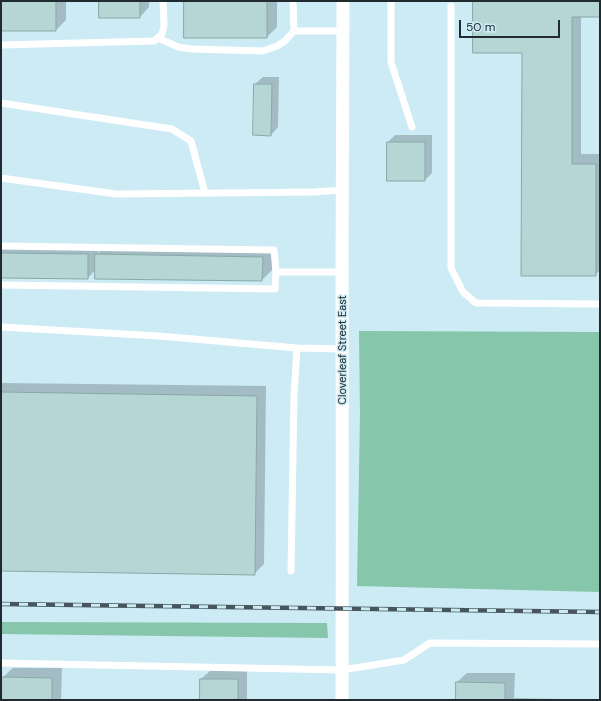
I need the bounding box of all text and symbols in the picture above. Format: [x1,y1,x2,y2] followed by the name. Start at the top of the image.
[461,12,562,38] scale bar
[466,19,495,35] text: 50 m
[336,295,350,405] street label: Cloverleaf Street East

